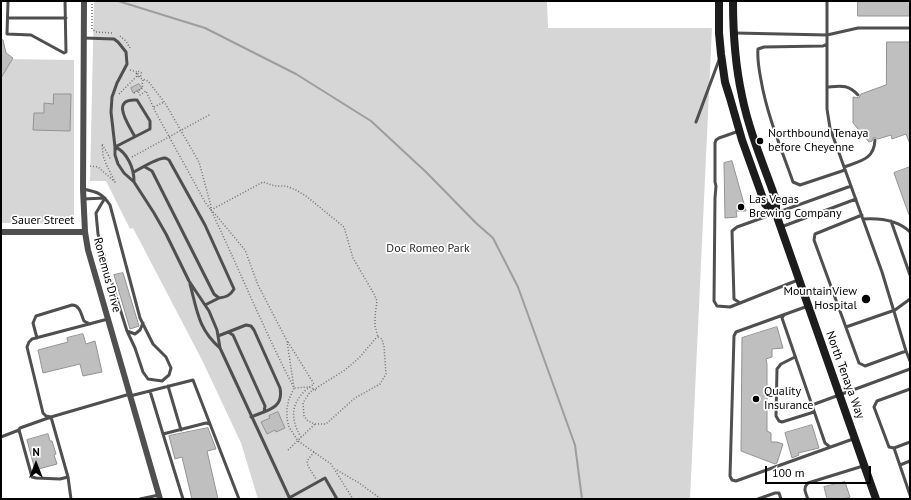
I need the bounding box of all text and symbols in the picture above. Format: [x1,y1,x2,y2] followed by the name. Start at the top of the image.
[768,127,868,155] place label: Northbound Tenaya before Cheyenne
[755,136,765,146] marker: Northbound Tenaya before Cheyenne
[749,193,842,221] place label: Las Vegas Brewing Company
[736,202,746,212] marker: Las Vegas Brewing Company
[12,214,74,228] street label: Sauer Street
[90,236,124,314] street label: Ronemus Drive
[386,242,470,256] park label: Doc Romeo Park
[783,285,857,313] place label: MountainView Hospital
[860,293,872,305] marker: MountainView Hospital
[822,329,868,421] street label: North Tenaya Way
[764,385,813,413] place label: Quality Insurance
[751,394,761,404] marker: Quality Insurance
[16,444,56,484] north arrow
[32,445,40,459] text: N
[767,458,873,484] scale bar
[772,465,805,480] text: 100 m

